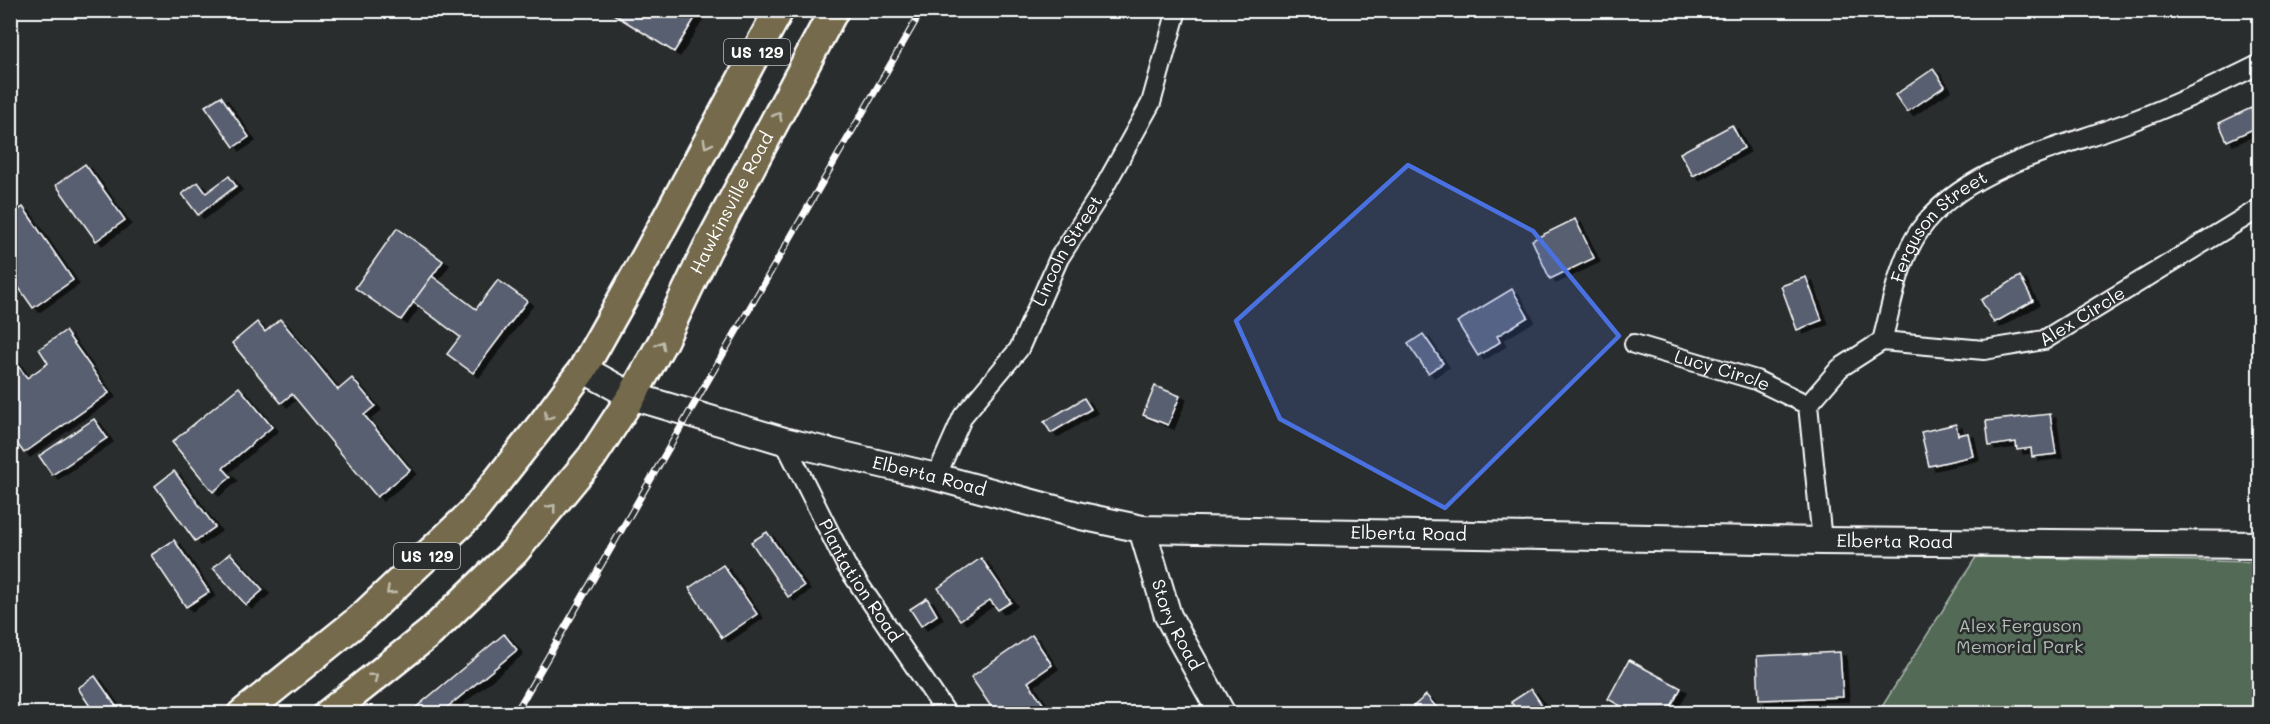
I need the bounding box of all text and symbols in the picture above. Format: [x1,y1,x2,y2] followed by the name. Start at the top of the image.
[724,39,790,65] road number: US 129
[771,111,782,122] one-way arrow
[684,127,778,278] street label: Hawkinsville Road
[703,138,714,148] one-way arrow
[1885,165,1991,285] street label: Ferguson Street
[1026,190,1108,309] street label: Lincoln Street
[2034,280,2129,351] street label: Alex Circle
[653,340,665,351] one-way arrow
[1672,344,1774,396] street label: Lucy Circle
[544,409,555,420] one-way arrow
[870,449,989,501] street label: Elberta Road
[545,504,556,515] one-way arrow
[814,515,908,646] street label: Plantation Road
[1350,520,1467,546] street label: Elberta Road
[1836,528,1953,553] street label: Elberta Road
[394,543,460,569] road number: US 129
[1147,576,1208,674] street label: Story Road
[386,584,396,595] one-way arrow
[1956,613,2084,658] park label: Alex Ferguson Memorial Park
[367,674,378,685] one-way arrow

